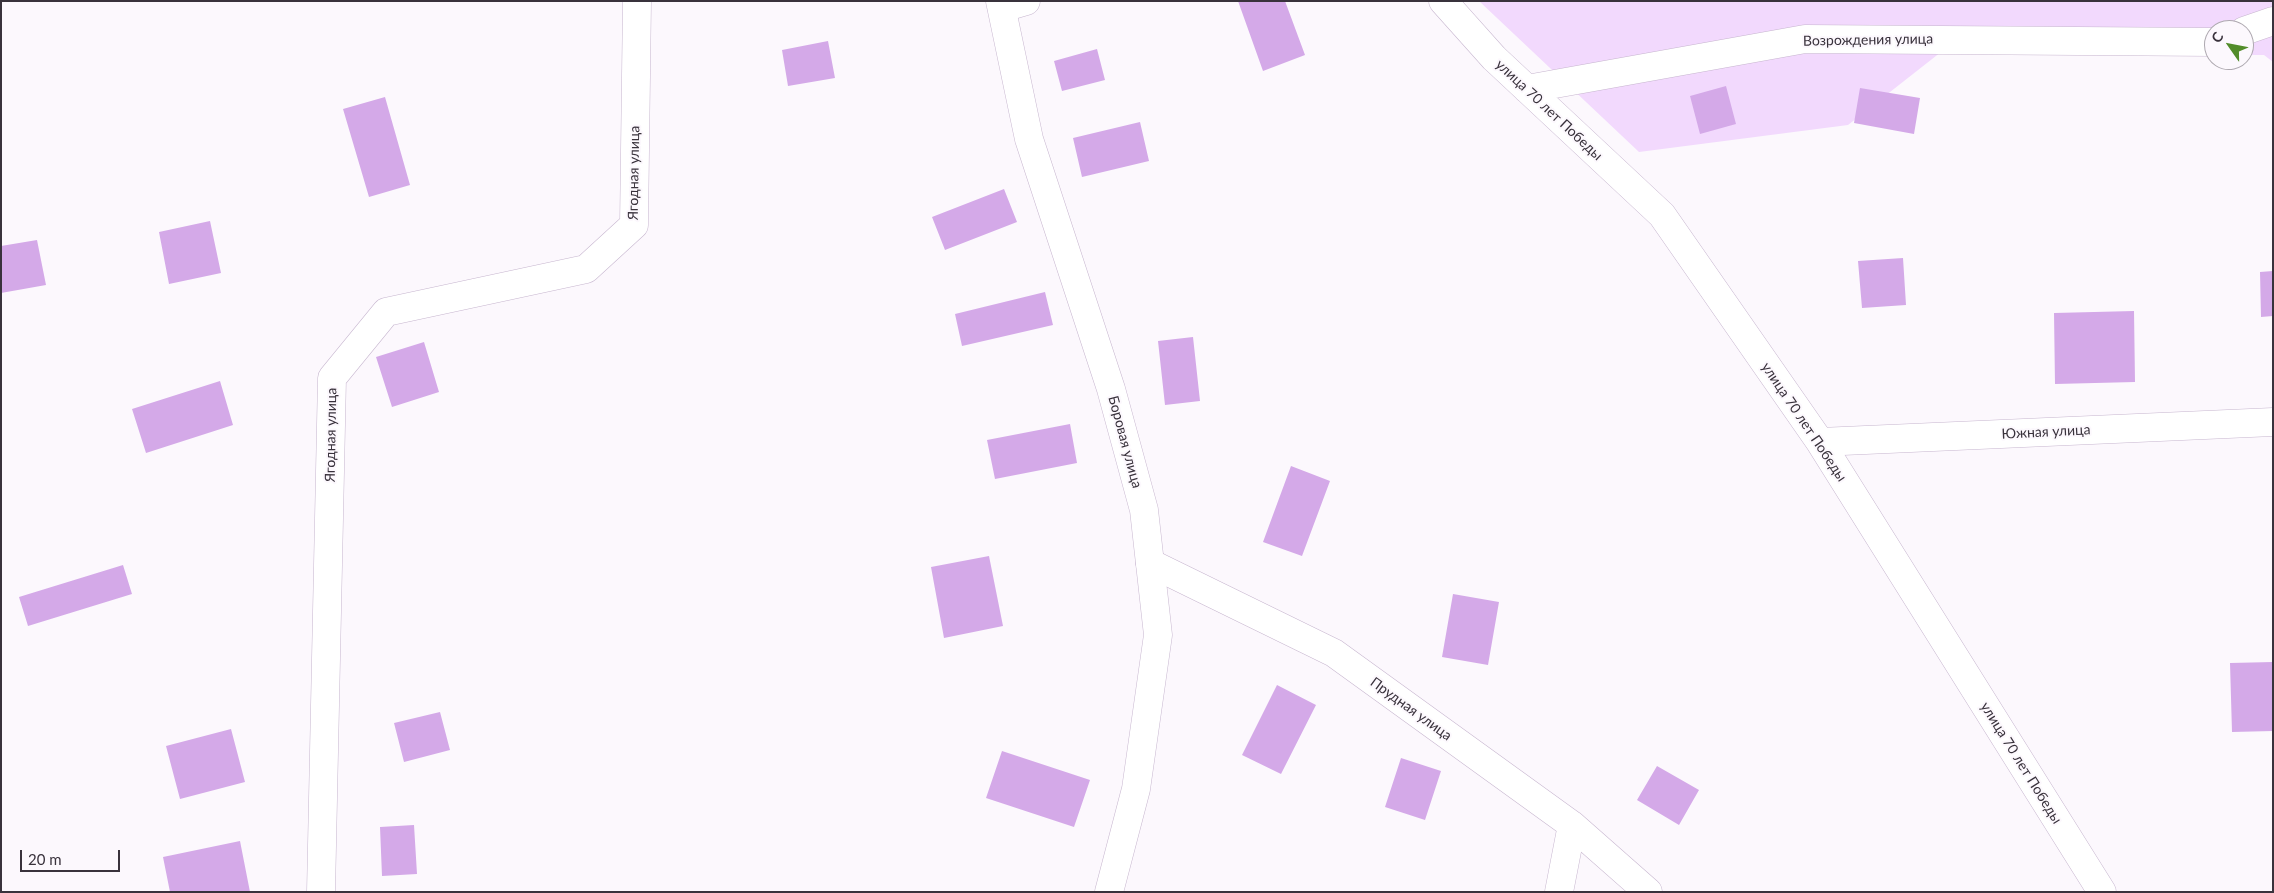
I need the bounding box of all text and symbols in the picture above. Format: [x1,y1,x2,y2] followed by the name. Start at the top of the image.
[2204,20,2254,70] north arrow
[2207,29,2226,46] text: С
[1803,30,1933,50] street label: Возрождения улица
[1492,56,1606,164] street label: улица 70 лет Победы
[625,126,643,220] street label: Ягодная улица
[1758,359,1850,485] street label: улица 70 лет Победы
[322,388,340,482] street label: Ягодная улица
[1105,394,1145,490] street label: Боровая улица
[2001,421,2091,443] street label: Южная улица
[1367,674,1455,744] street label: Прудная улица
[1977,699,2065,827] street label: улица 70 лет Победы
[22,840,122,872] scale bar
[28,850,62,868] text: 20 m

